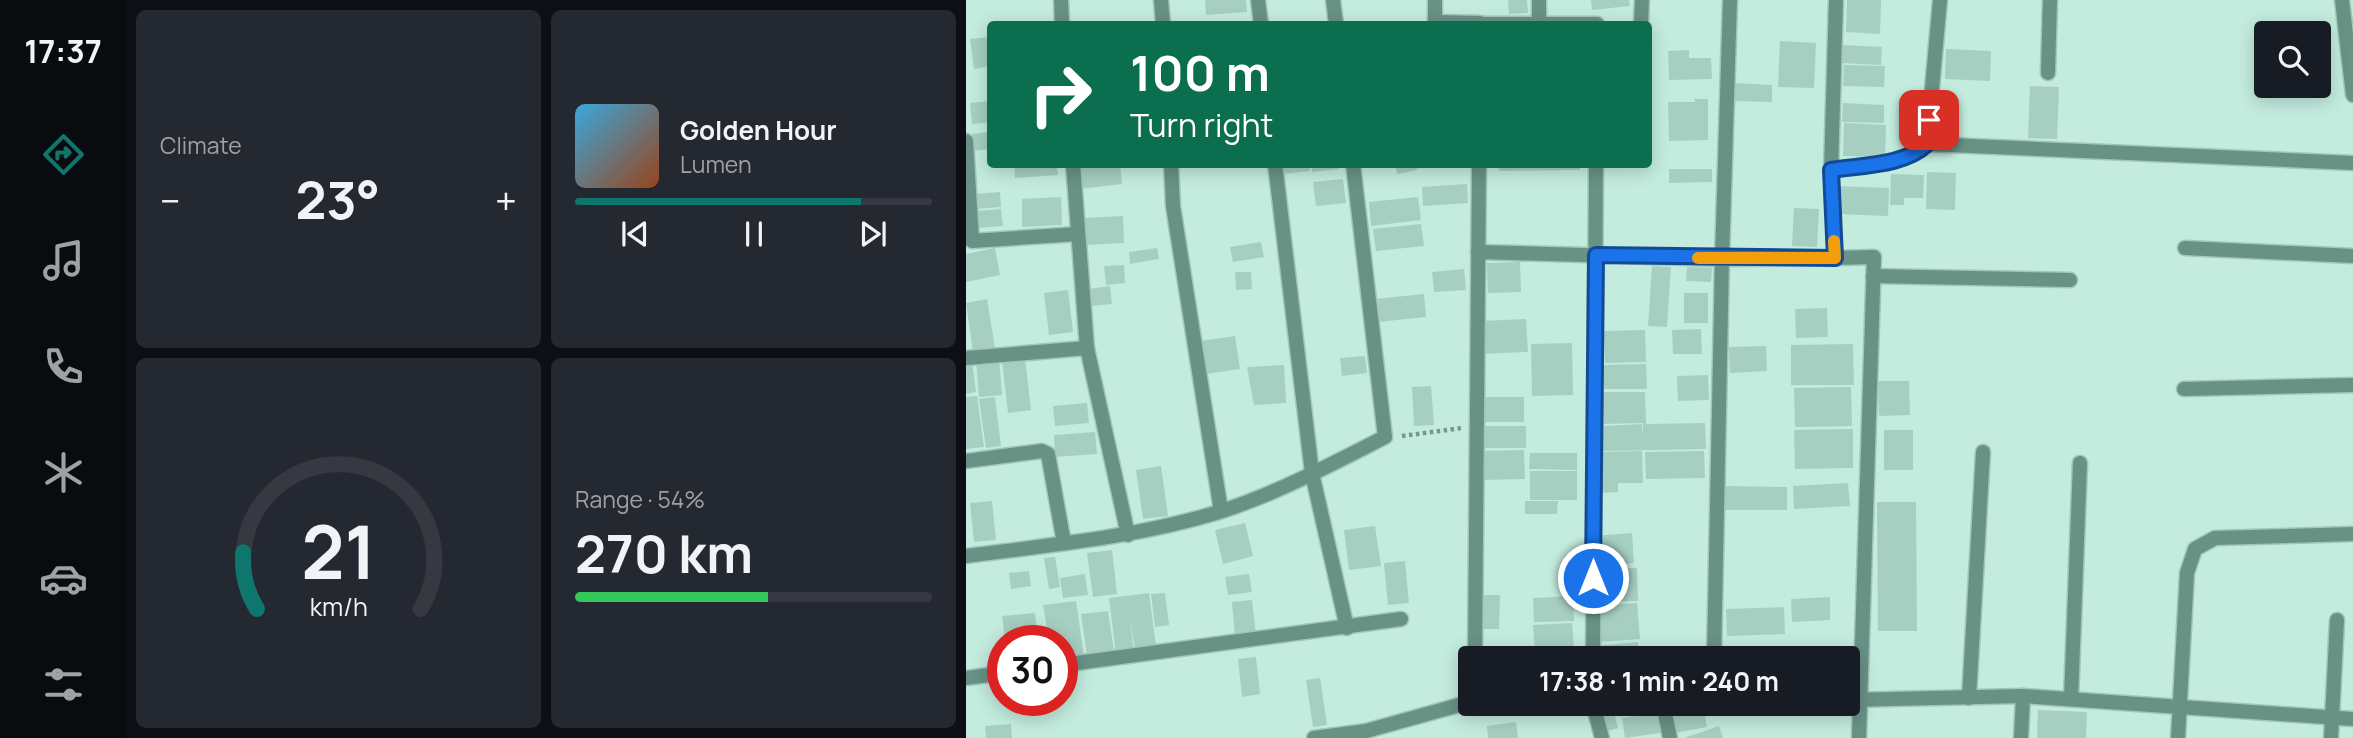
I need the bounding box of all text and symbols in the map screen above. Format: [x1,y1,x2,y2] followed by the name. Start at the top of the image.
[2254,21,2331,98] map controls
[2254,21,2331,98] button: search
[24,29,102,73] text: 17:37
[1130,39,1270,106] text: 100 m
[1015,49,1106,140] icon: right
[1899,90,1959,150] pin
[1910,101,1948,139] icon: arrive
[1130,103,1273,147] text: Turn right
[680,112,837,148] text: Golden Hour
[160,129,242,161] text: Climate
[39,130,88,179] icon: directions
[680,148,752,180] text: Lumen
[296,164,380,235] text: 23°
[160,174,181,226] text: −
[495,174,517,226] text: +
[616,215,654,253] icon: previous
[735,215,773,253] icon: pause
[854,215,892,253] icon: next
[39,236,88,285] icon: music
[39,342,88,391] icon: phone
[39,448,88,497] icon: climate
[575,483,705,515] text: Range · 54%
[301,501,376,601] text: 21
[575,518,753,589] text: 270 km
[1556,541,1630,615] position arrow
[39,554,88,603] icon: car
[309,589,368,624] text: km/h
[987,625,1078,716] speed limit sign: 30
[39,660,88,709] icon: filters
[1539,663,1779,699] text: 17:38 · 1 min · 240 m

